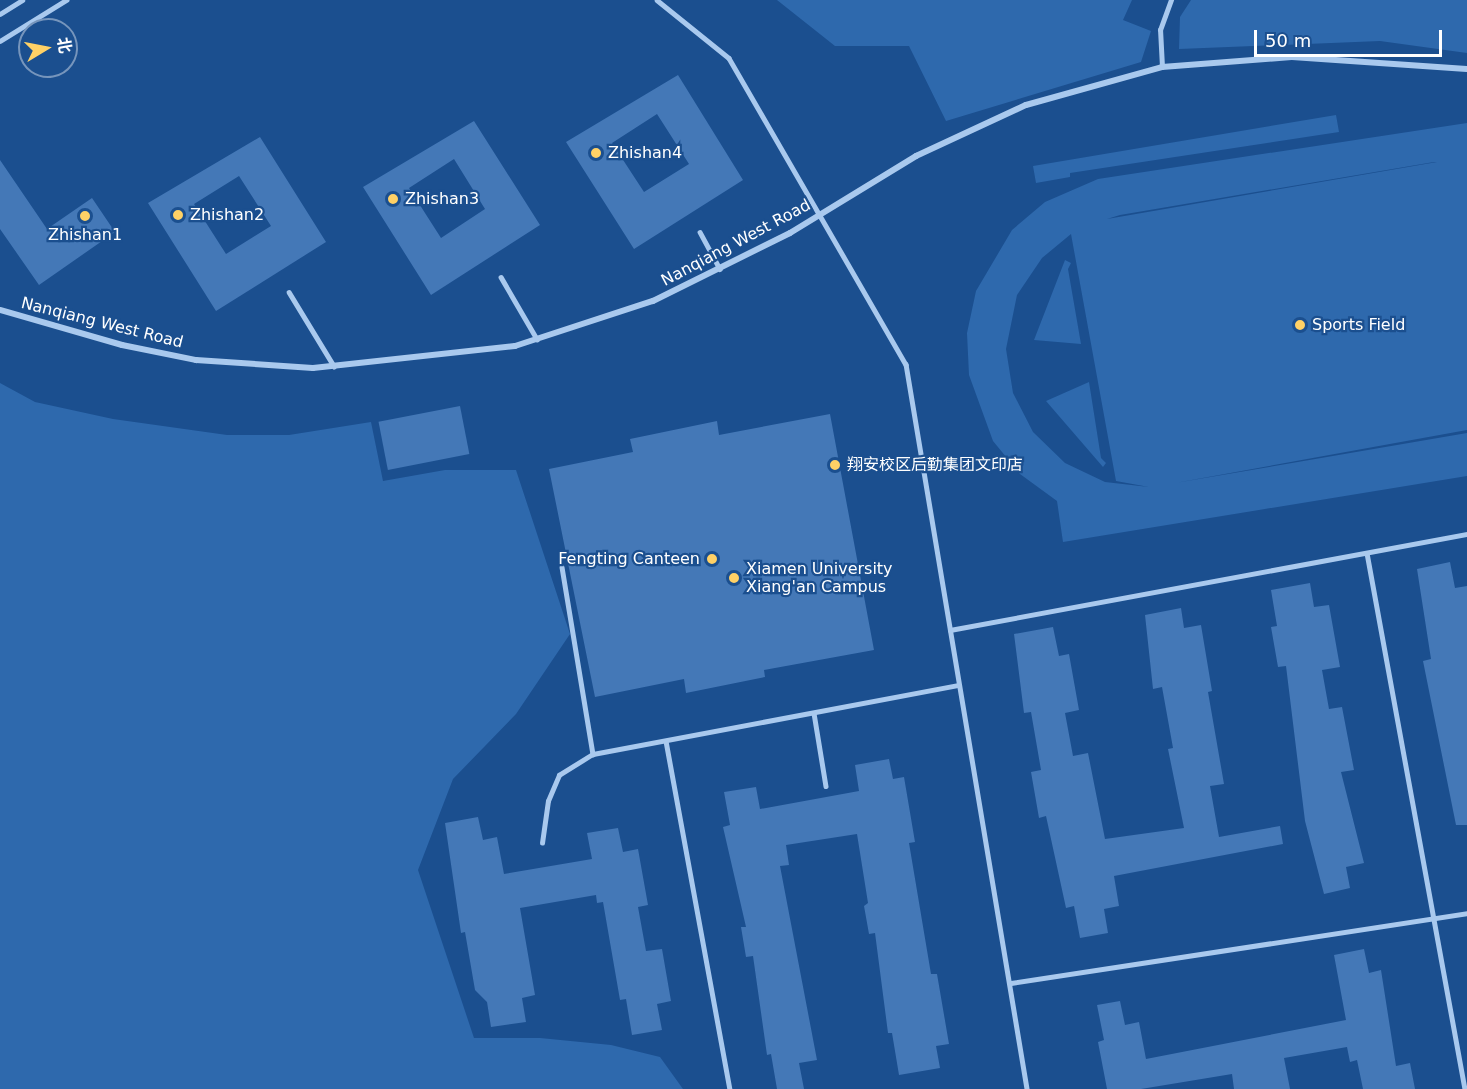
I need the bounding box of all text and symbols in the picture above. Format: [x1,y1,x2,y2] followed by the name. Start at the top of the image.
[18,18,78,78] north arrow
[1257,18,1444,56] scale bar
[1265,30,1311,51] text: 50 m
[54,36,75,55] text: 北
[608,143,682,163] place label: Zhishan4
[589,146,603,160] marker: Zhishan4
[405,189,479,209] place label: Zhishan3
[386,192,400,206] marker: Zhishan3
[658,195,814,291] street label: Nanqiang West Road
[190,205,264,225] place label: Zhishan2
[171,208,185,222] marker: Zhishan2
[78,209,92,223] marker: Zhishan1
[48,225,122,245] place label: Zhishan1
[19,294,185,352] street label: Nanqiang West Road
[1312,315,1405,335] place label: Sports Field
[1293,318,1307,332] marker: Sports Field
[847,455,1023,475] place label: 翔安校区后勤集团文印店
[828,458,842,472] marker: 翔安校区后勤集团文印店
[558,549,700,569] place label: Fengting Canteen
[705,552,719,566] marker: Fengting Canteen
[746,559,893,597] place label: Xiamen University Xiang'an Campus
[727,571,741,585] marker: Xiamen University Xiang'an Campus

